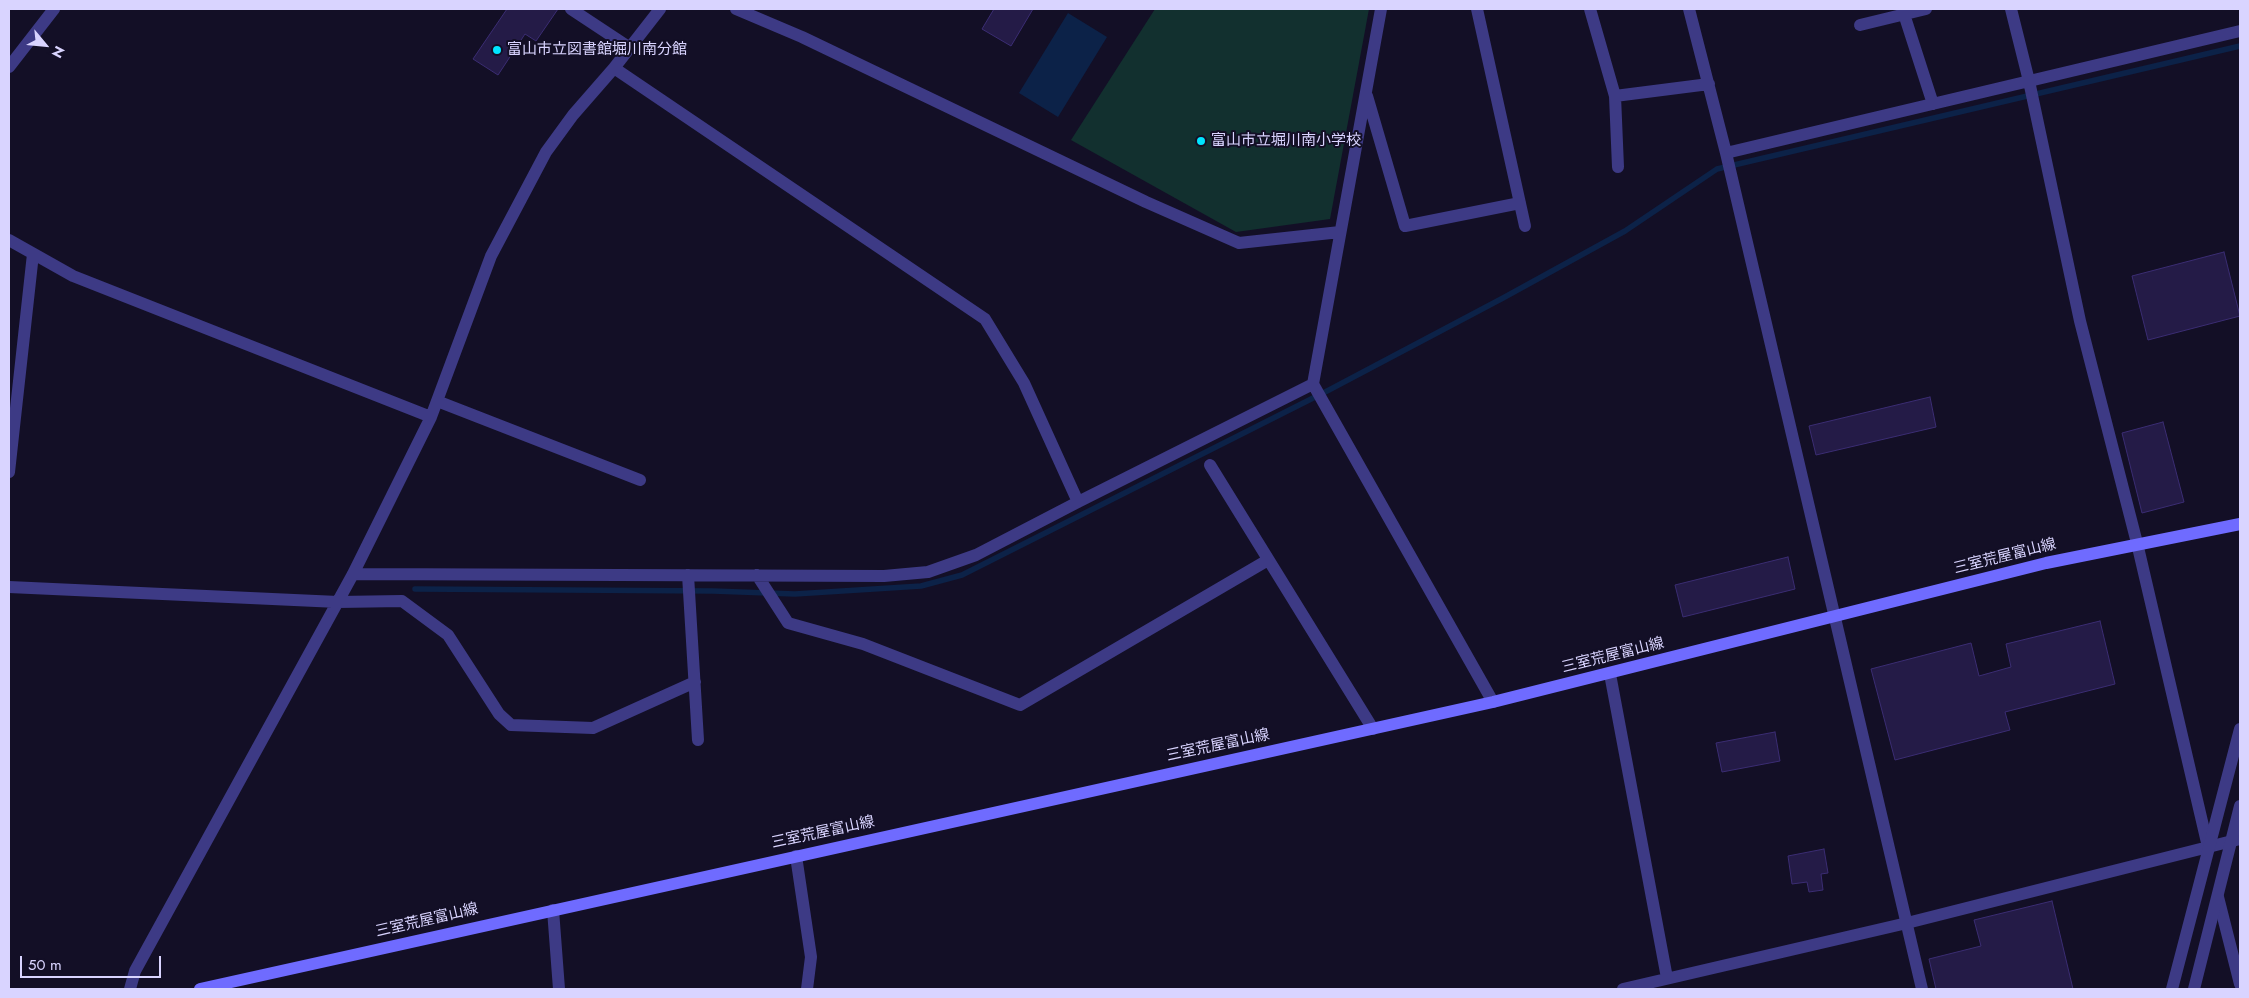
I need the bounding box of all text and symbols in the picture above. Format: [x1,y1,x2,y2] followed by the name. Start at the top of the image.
[20,20,70,70] north arrow
[507,41,687,59] place label: 富山市立図書館堀川南分館
[47,42,70,62] text: N
[491,44,503,56] marker: 富山市立図書館堀川南分館
[1211,132,1361,150] place label: 富山市立堀川南小学校
[1195,135,1207,147] marker: 富山市立堀川南小学校
[1952,536,2058,578] street label: 三室荒屋富山線
[1560,635,1666,677] street label: 三室荒屋富山線
[1165,726,1271,766] street label: 三室荒屋富山線
[770,813,876,853] street label: 三室荒屋富山線
[374,900,480,942] street label: 三室荒屋富山線
[22,946,164,978] scale bar
[28,954,62,976] text: 50 m

